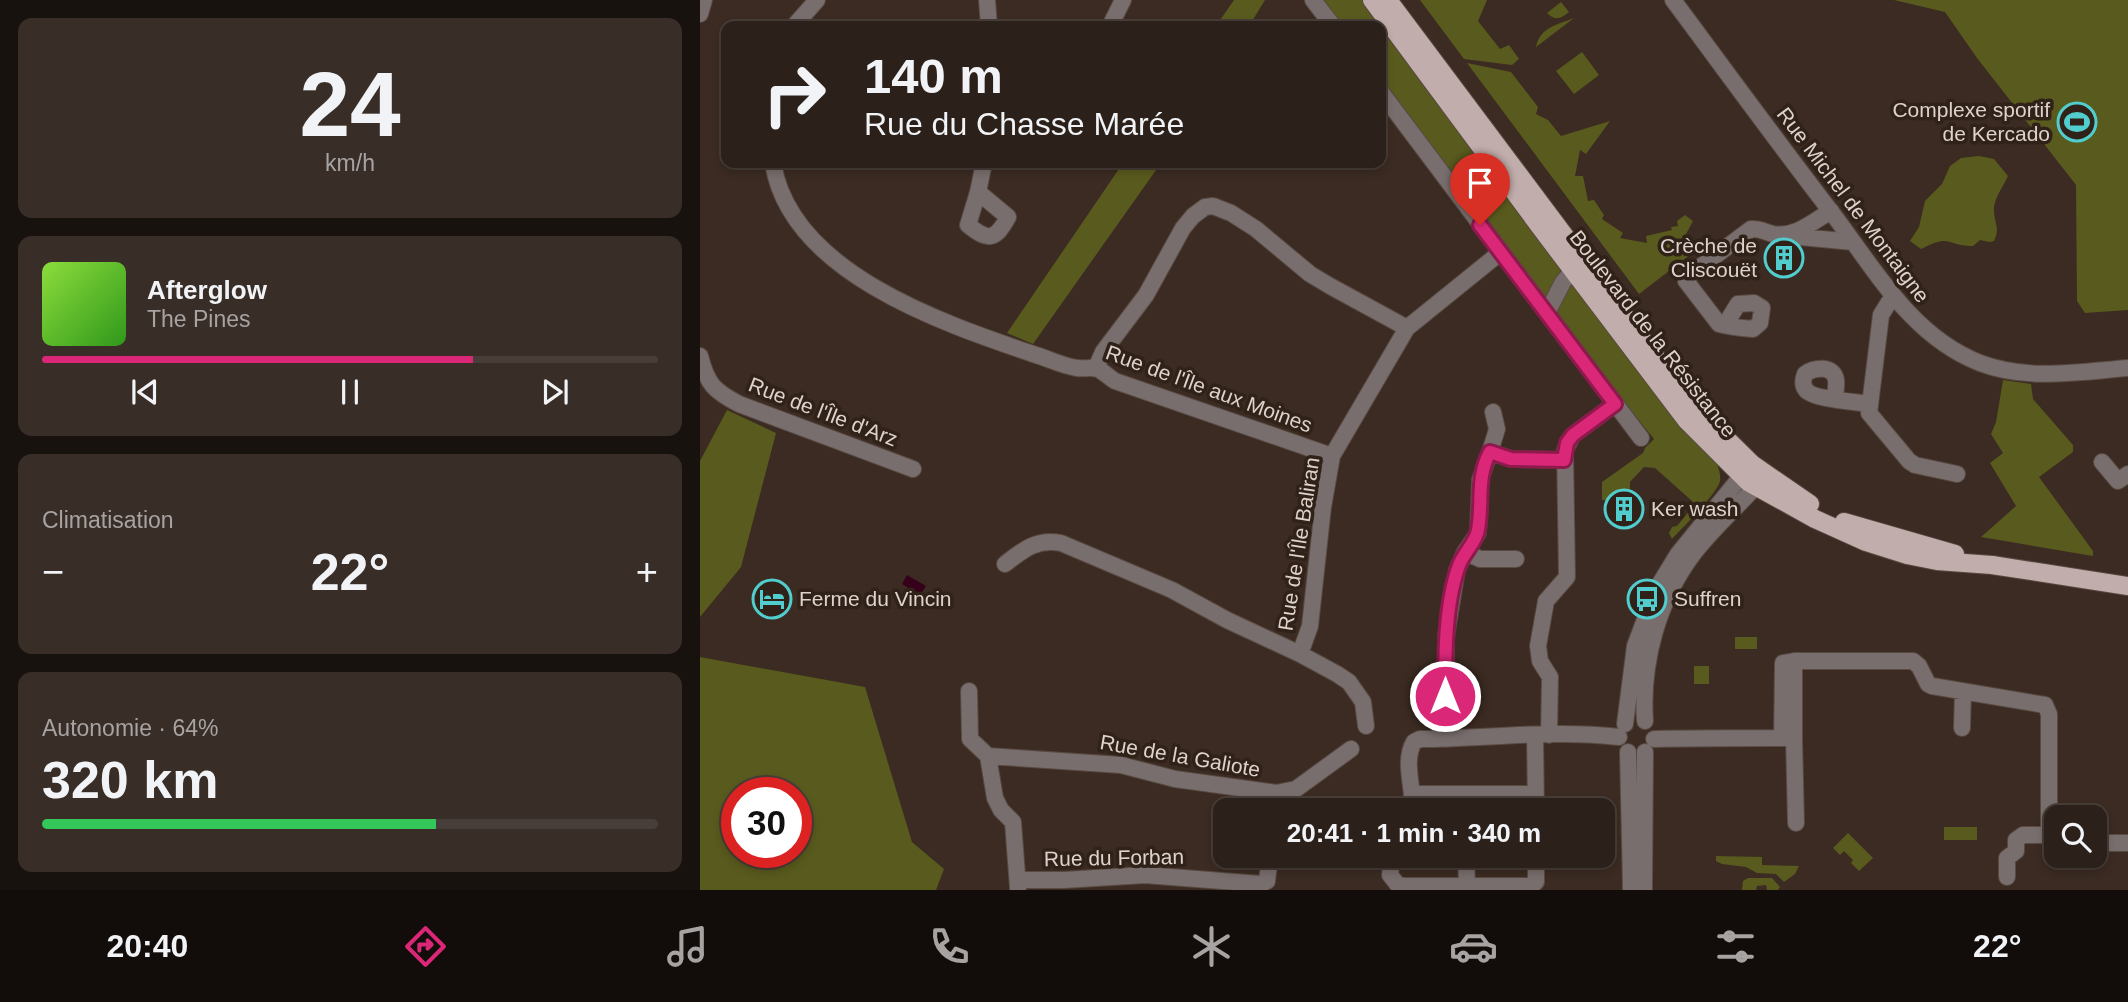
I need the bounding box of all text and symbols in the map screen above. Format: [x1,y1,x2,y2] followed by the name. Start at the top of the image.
[749,49,840,140] icon: right
[864,49,1003,103] text: 140 m
[299,54,401,155] text: 24
[1892,98,2050,145] place label: Complexe sportif de Kercado
[2056,101,2098,143] sports icon: Complexe sportif de Kercado
[1773,103,1934,307] street label: Rue Michel de Montaigne
[864,106,1184,142] text: Rue du Chasse Marée
[325,150,375,176] text: km/h
[1450,153,1510,225] pin
[1461,164,1499,202] icon: arrive
[1566,226,1741,442] street label: Boulevard de la Résistance
[1660,234,1757,281] place label: Crèche de Cliscouët
[1763,237,1805,279] building icon: Crèche de Cliscouët
[147,275,267,305] text: Afterglow
[147,306,251,332] text: The Pines
[1103,341,1315,437] street label: Rue de l'Île aux Moines
[126,373,164,411] icon: previous
[331,373,369,411] icon: pause
[536,373,574,411] icon: next
[746,373,901,450] street label: Rue de l'Île d'Arz
[1273,455,1324,632] street label: Rue de l'Île Baliran
[1603,488,1645,530] building icon: Ker wash
[1651,497,1739,520] place label: Ker wash
[42,507,174,533] text: Climatisation
[311,543,389,601] text: 22°
[42,551,64,593] text: −
[636,551,658,593] text: +
[751,578,793,620] hotel icon: Ferme du Vincin
[1626,578,1668,620] bus stop icon: Suffren
[799,587,952,610] place label: Ferme du Vincin
[1674,587,1741,610] place label: Suffren
[1408,659,1482,733] position arrow
[42,715,218,741] text: Autonomie · 64%
[1098,730,1262,781] street label: Rue de la Galiote
[42,751,218,809] text: 320 km
[721,777,812,868] speed limit sign: 30
[2044,805,2107,868] map controls
[2044,805,2107,868] button: search
[1287,818,1541,848] text: 20:41 · 1 min · 340 m
[1044,845,1184,870] street label: Rue du Forban
[401,922,450,971] icon: directions
[663,922,712,971] icon: music
[925,922,974,971] icon: phone
[1187,922,1236,971] icon: climate
[1449,922,1498,971] icon: car
[1711,922,1760,971] icon: filters
[106,928,188,964] text: 20:40
[1973,928,2022,964] text: 22°

